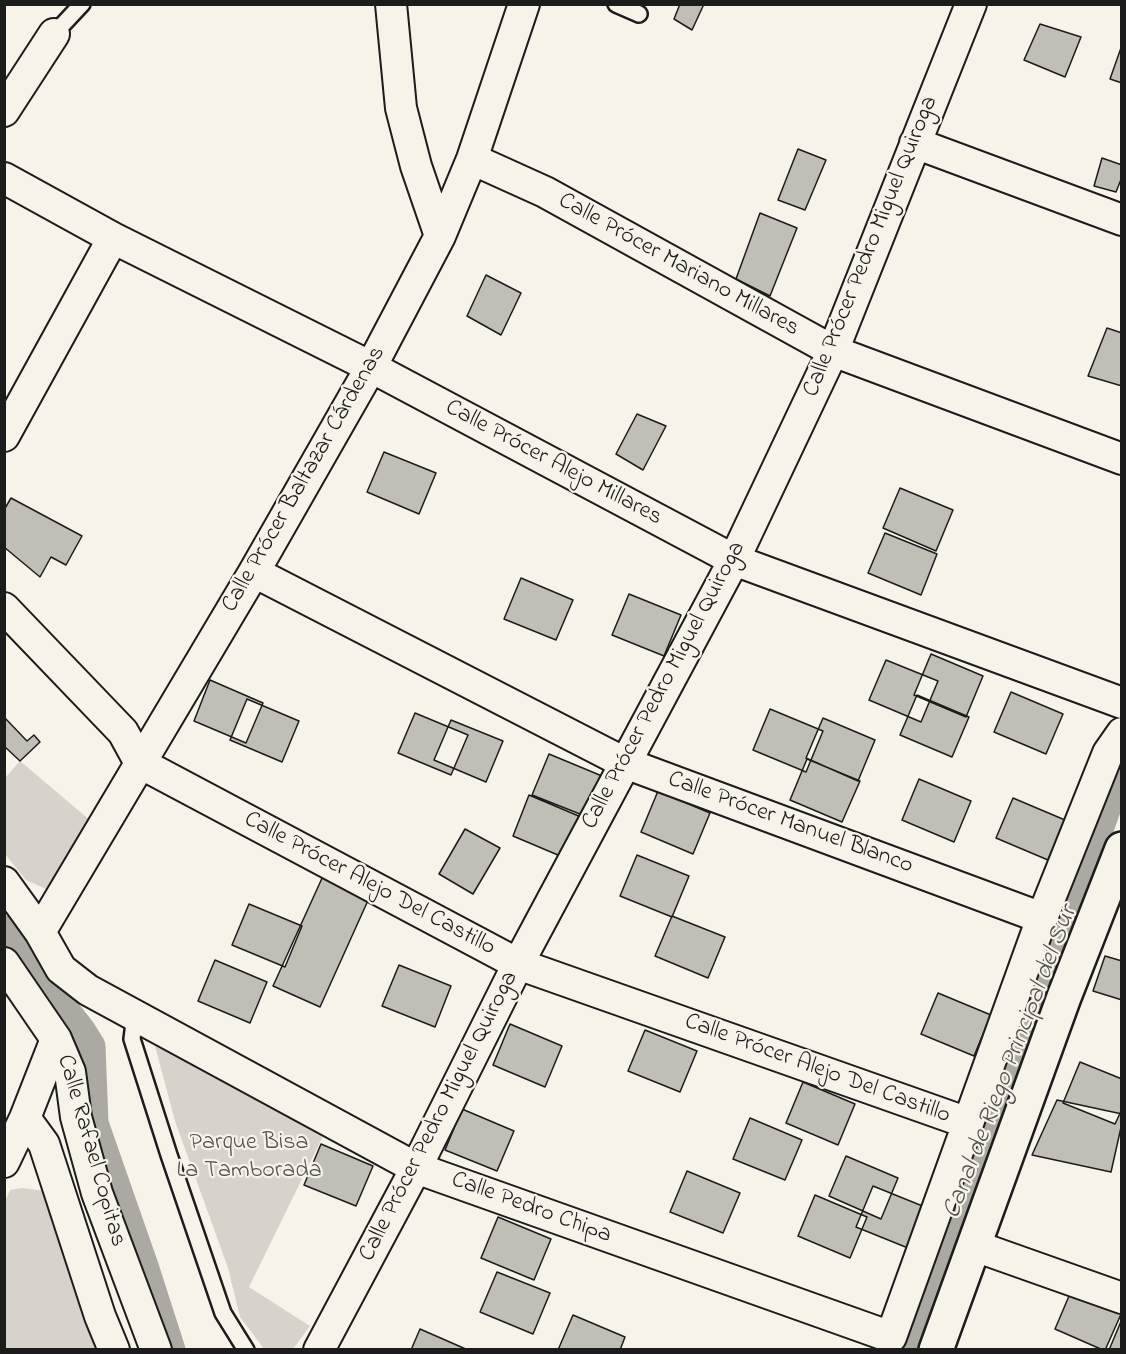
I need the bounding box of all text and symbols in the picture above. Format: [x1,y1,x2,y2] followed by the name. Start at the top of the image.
[798,92,946,402] street label: Calle Prócer Pedro Miguel Quiroga
[552,188,804,344] street label: Calle Prócer Mariano Millares
[217,342,393,618] street label: Calle Prócer Baltazar Cárdenas
[440,395,666,533] street label: Calle Prócer Alejo Millares
[577,537,753,835] street label: Calle Prócer Pedro Miguel Quiroga
[664,766,916,882] street label: Calle Prócer Manuel Blanco
[238,806,500,964] street label: Calle Prócer Alejo Del Castillo
[938,902,1086,1224] water label: Canal de Riego Principal del Sur
[354,967,526,1267] street label: Calle Prócer Pedro Miguel Quiroga
[680,1008,954,1132] street label: Calle Prócer Alejo Del Castillo
[49,1052,131,1250] street label: Calle Rafael Copitas
[176,1130,322,1186] park label: Parque Bisa La Tamborada
[447,1167,615,1251] street label: Calle Pedro Chipa

